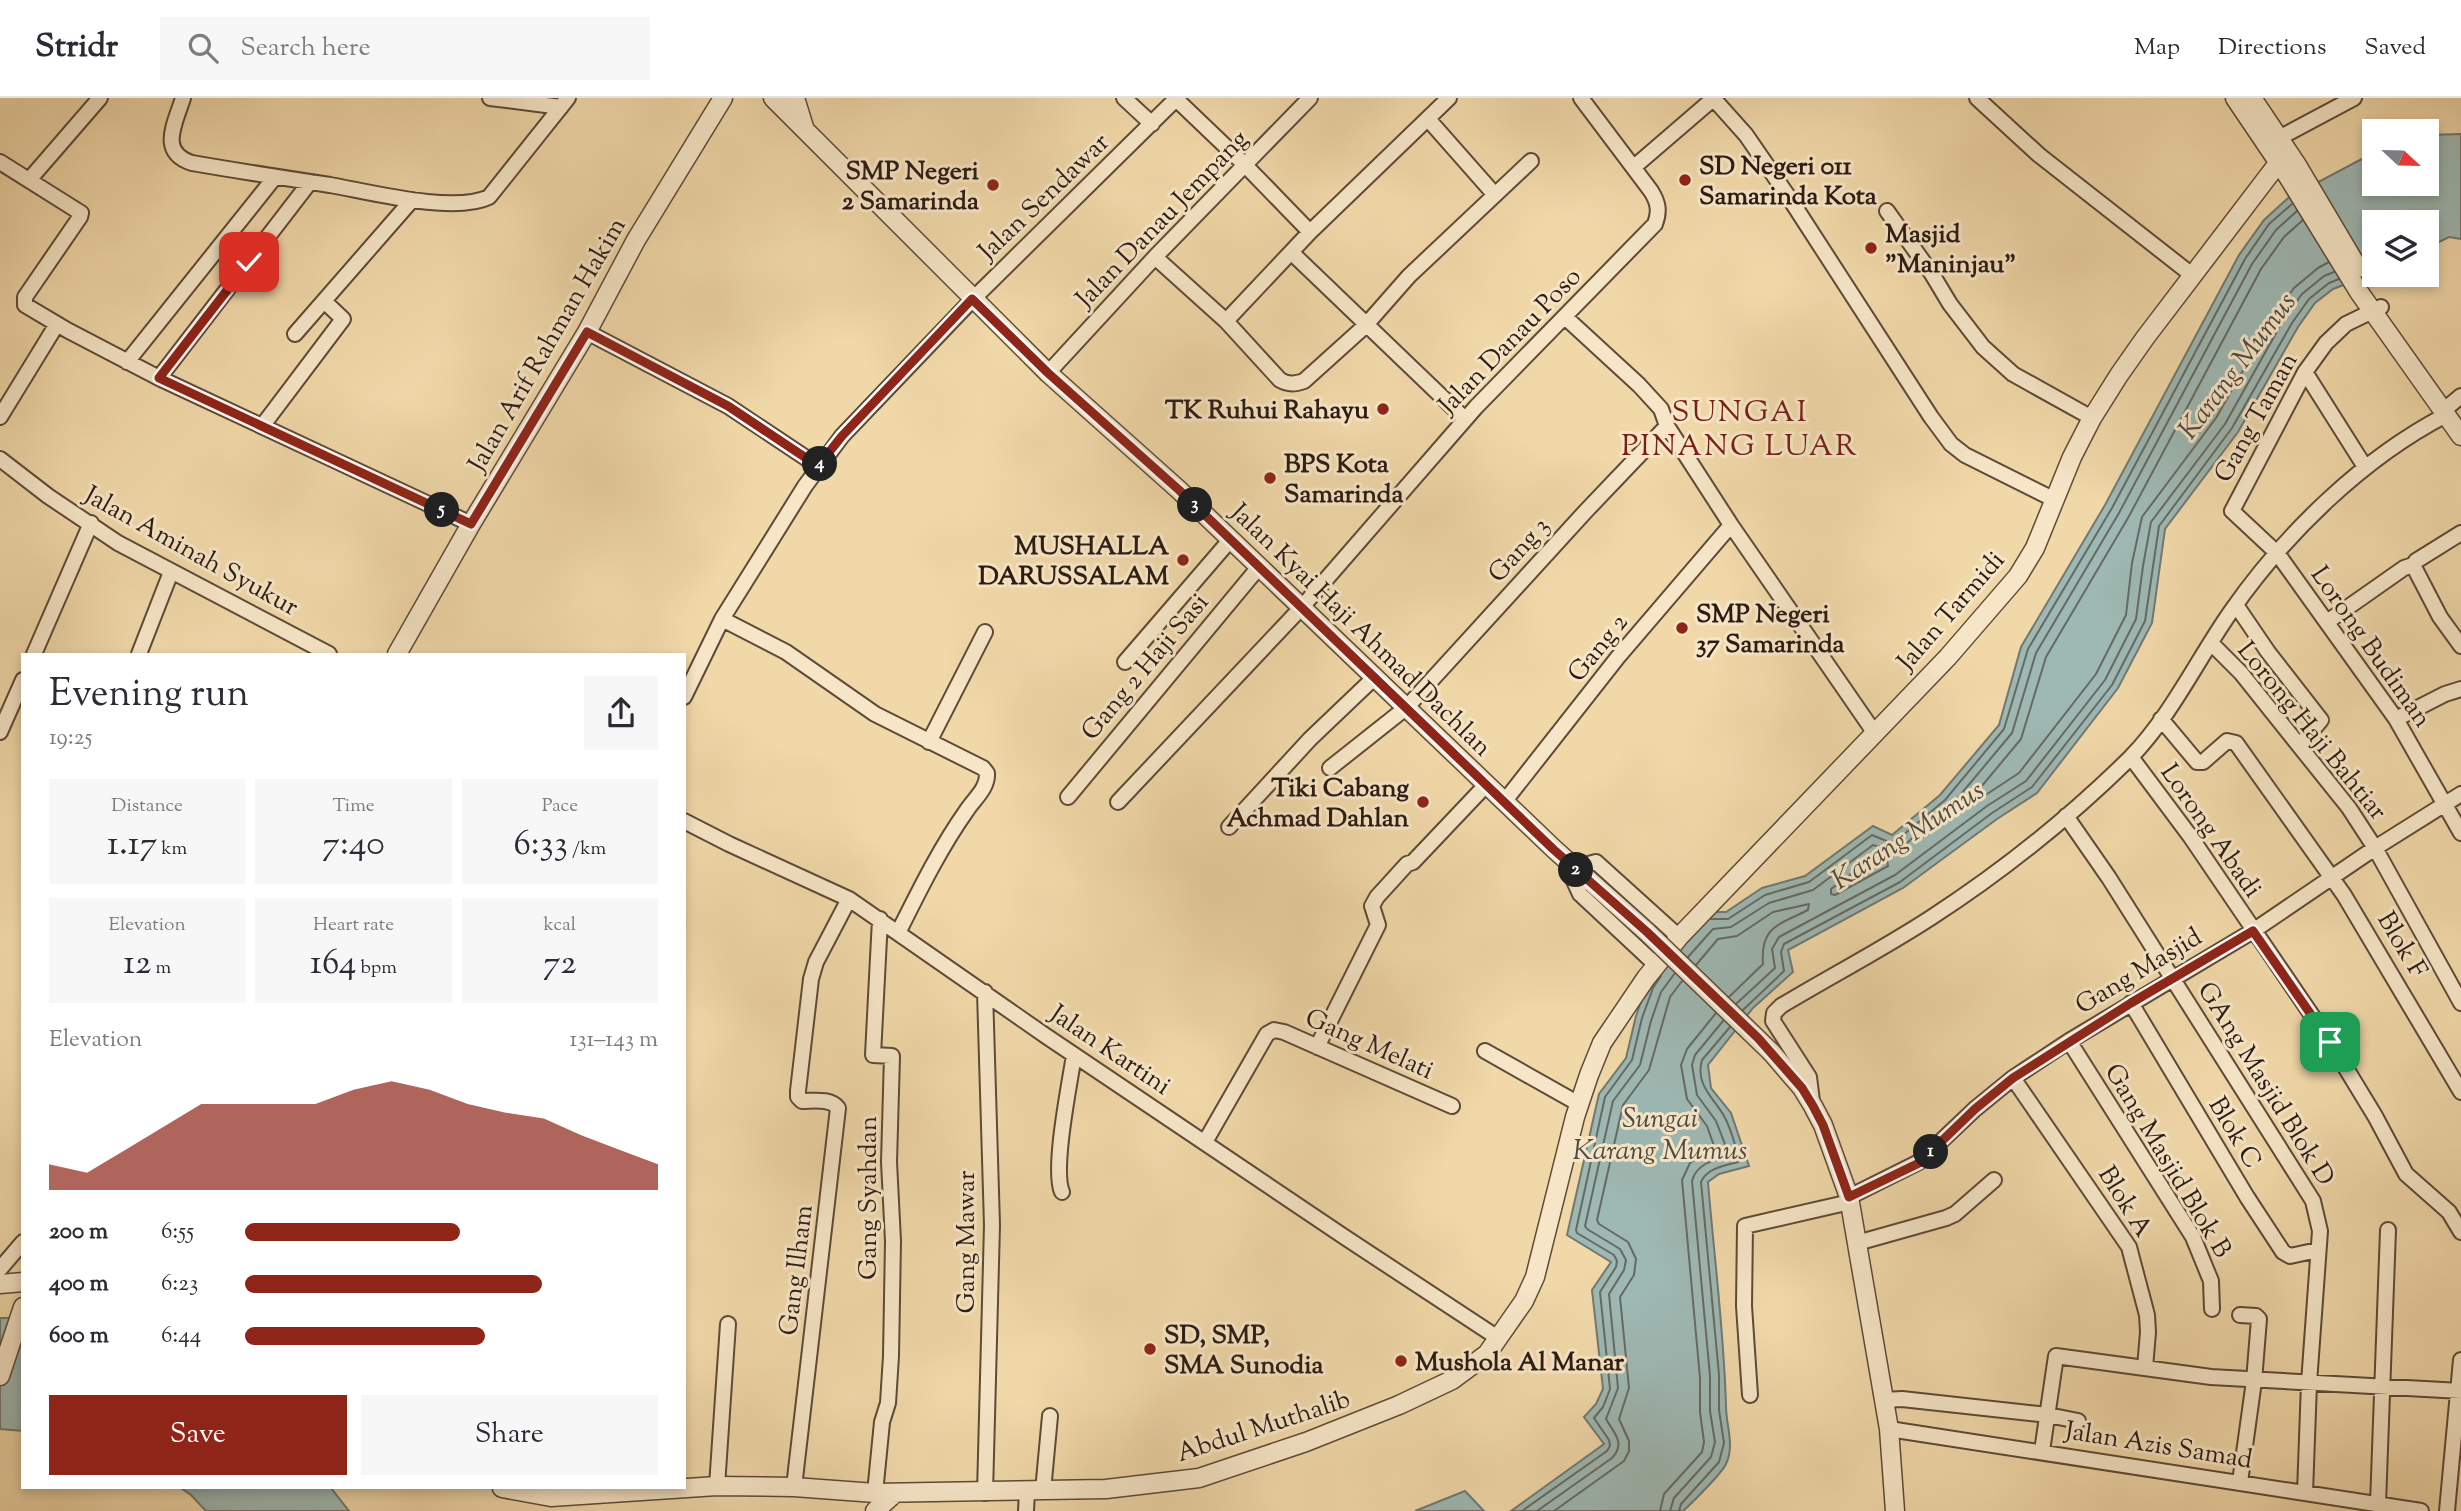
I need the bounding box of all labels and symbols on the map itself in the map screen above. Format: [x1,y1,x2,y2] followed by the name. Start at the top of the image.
[2362,119,2440,196] north arrow
[1067,122,1258,318] street label: Jalan Danau Jempang
[969,125,1119,271] street label: Jalan Sendawar
[1699,149,1877,216] place label: SD Negeri 011 Samarinda Kota
[842,154,980,221] place label: SMP Negeri 2 Samarinda
[1677,172,1693,188] marker: SD Negeri 011 Samarinda Kota
[985,177,1001,193] marker: SMP Negeri 2 Samarinda
[459,211,636,481] street label: Jalan Arif Rahman Hakim
[1885,217,2016,284] place label: Masjid "Maninjau"
[219,232,279,292] pin
[1863,240,1879,256] marker: Masjid "Maninjau"
[1429,260,1591,425] street label: Jalan Danau Poso
[2170,285,2307,449] water label: Karang Mumus
[2206,347,2308,490] street label: Gang Taman
[1621,392,1859,469] district label: SUNGAI PINANG LUAR
[1165,393,1369,430] place label: TK Ruhui Rahayu
[1375,401,1391,417] marker: TK Ruhui Rahayu
[802,446,838,482] pin: 4
[1284,447,1404,514] place label: BPS Kota Samarinda
[1262,470,1278,486] marker: BPS Kota Samarinda
[75,477,305,627] street label: Jalan Aminah Syukur
[1178,488,1212,522] pin: 3
[424,492,460,528] pin: 5
[1220,494,1499,766] street label: Jalan Kyai Haji Ahmad Dachlan
[1480,510,1559,592] street label: Gang 3
[978,529,1170,596] place label: MUSHALLA DARUSSALAM
[1888,544,2014,681] street label: Jalan Tarmidi
[1175,552,1191,568] marker: MUSHALLA DARUSSALAM
[2300,559,2439,736] street label: Lorong Budiman
[1073,586,1219,749] street label: Gang 2 Haji Sasi
[1696,597,1845,664] place label: SMP Negeri 37 Samarinda
[1560,606,1638,691] street label: Gang 2
[1674,620,1690,636] marker: SMP Negeri 37 Samarinda
[2227,634,2395,829] street label: Lorong Haji Bahtiar
[2150,757,2270,906] street label: Lorong Abadi
[1226,771,1410,838] place label: Tiki Cabang Achmad Dahlan
[1824,772,1993,901] water label: Karang Mumus
[1415,794,1431,810] marker: Tiki Cabang Achmad Dahlan
[1558,852,1594,888] pin: 2
[2367,905,2435,985] street label: Blok F
[2069,920,2210,1025] street label: Gang Masjid
[2187,975,2343,1193] street label: GAng Masjid Blok D
[1040,996,1178,1105] street label: Jalan Kartini
[1299,1000,1439,1090] street label: Gang Melati
[2300,1012,2360,1072] pin
[2094,1057,2240,1265] street label: Gang Masjid Blok B
[2198,1090,2270,1176] street label: Blok C
[1573,1100,1747,1172] water label: Sungai Karang Mumus
[851,1116,888,1280] street label: Gang Syahdan
[1913,1134,1948,1170] pin: 1
[2087,1159,2160,1245] street label: Blok A
[949,1170,986,1313] street label: Gang Mawar
[771,1203,824,1338] street label: Gang Ilham
[1164,1318,1324,1385] place label: SD, SMP, SMA Sunodia
[1142,1341,1158,1357] marker: SD, SMP, SMA Sunodia
[1415,1345,1624,1382] place label: Mushola Al Manar
[1393,1353,1409,1369] marker: Mushola Al Manar
[1172,1382,1355,1473] street label: Abdul Muthalib
[2060,1413,2255,1480] street label: Jalan Azis Samad

